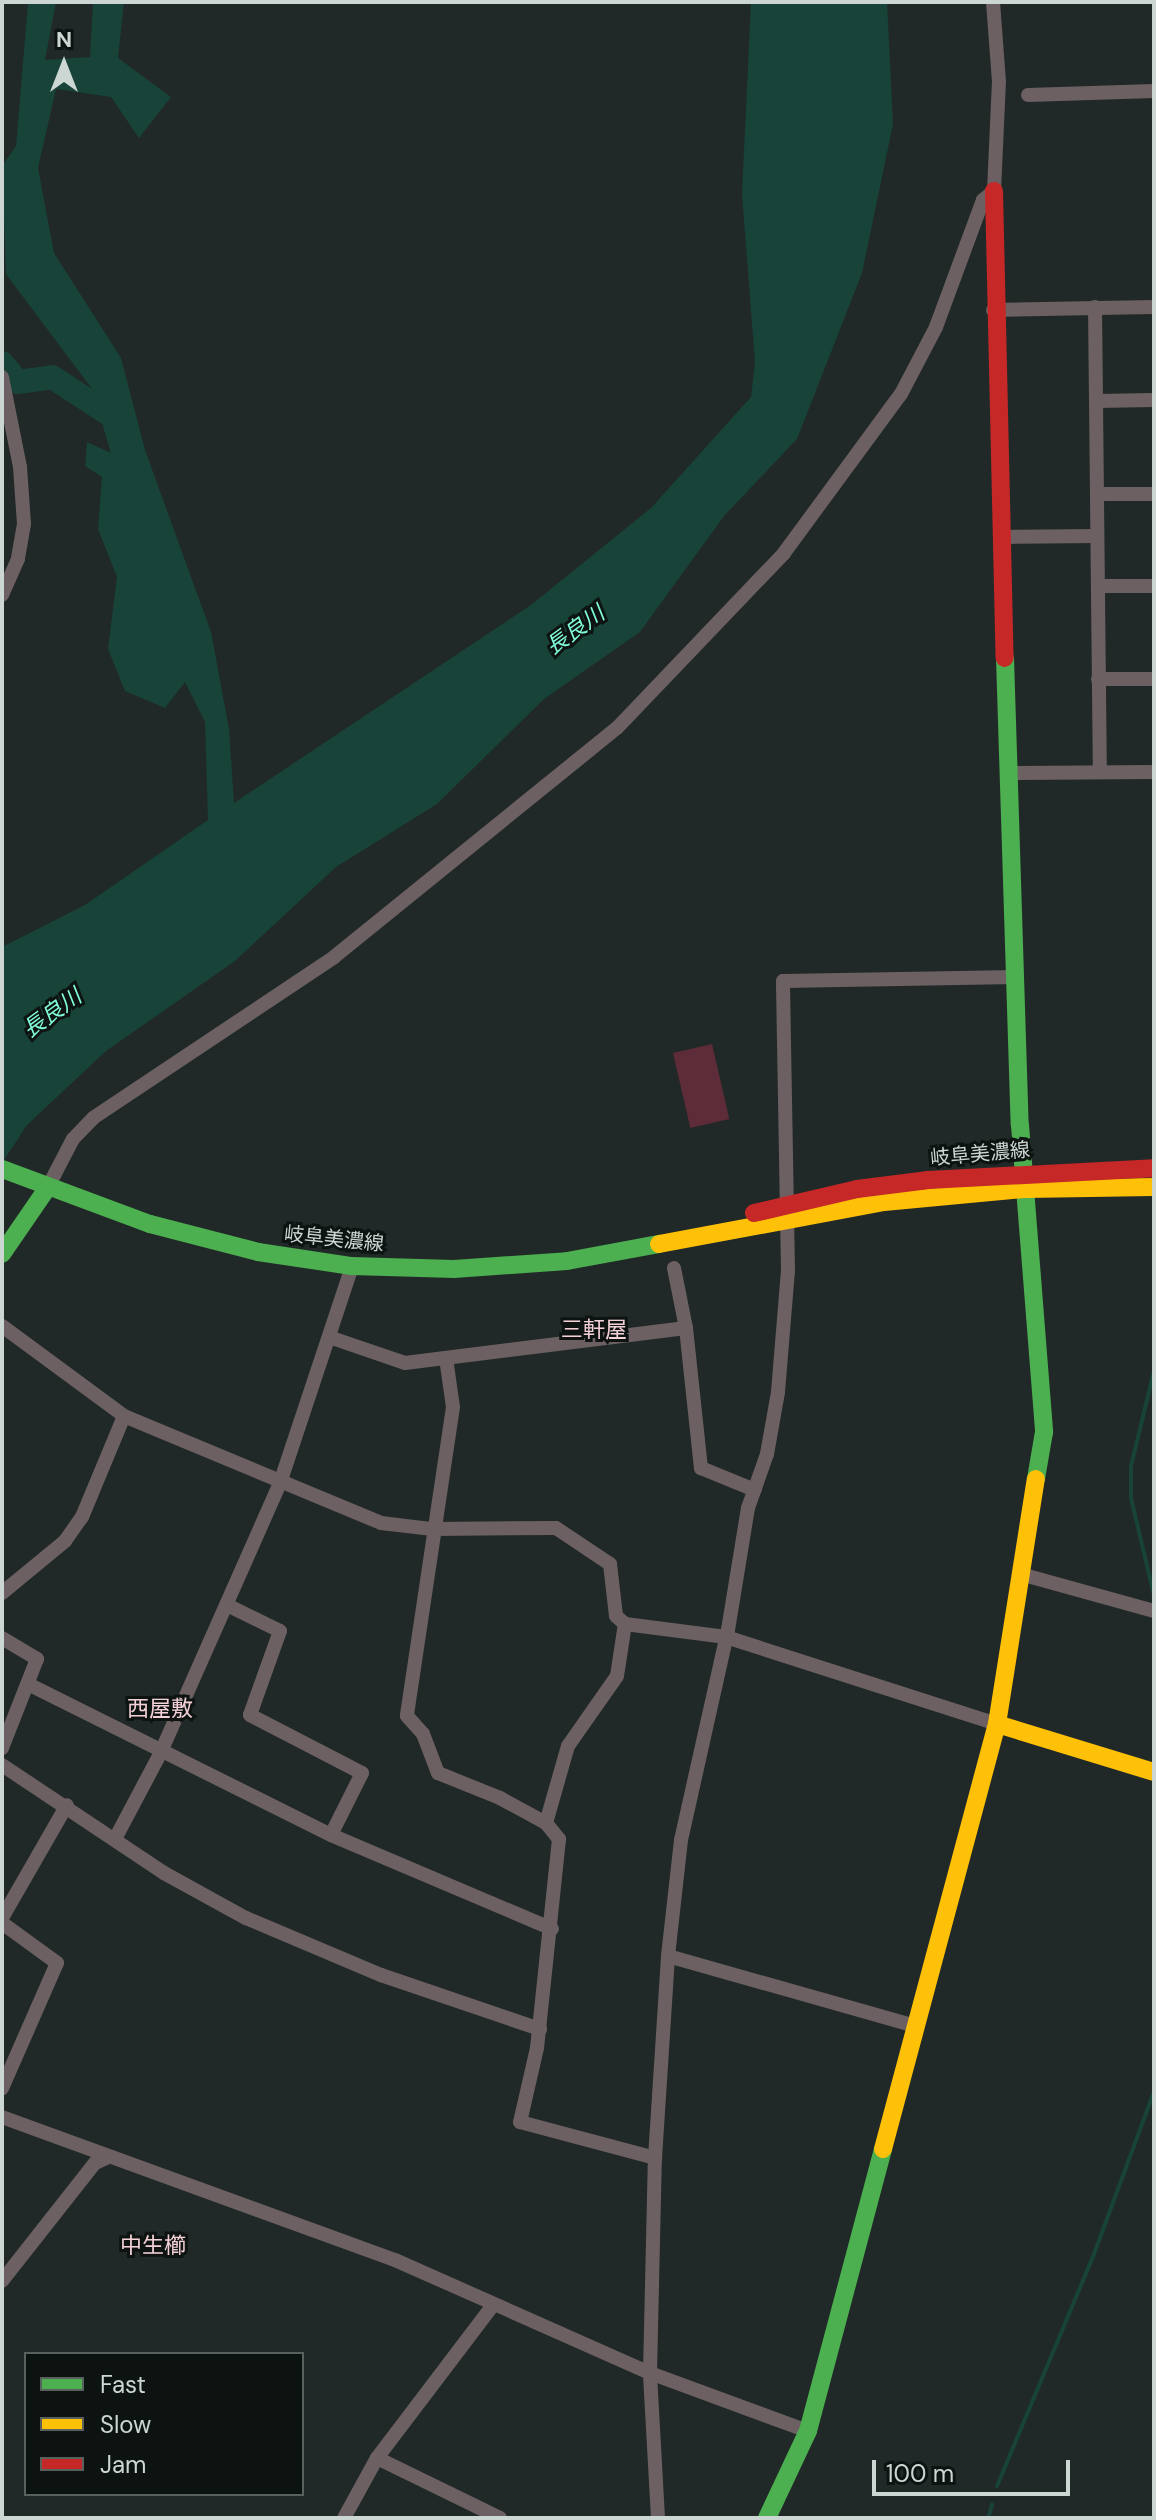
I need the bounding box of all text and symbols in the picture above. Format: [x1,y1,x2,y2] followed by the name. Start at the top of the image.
[24,24,104,104] north arrow
[56,25,72,54] text: N
[541,600,609,660] water label: 長良川
[18,983,86,1043] water label: 長良川
[929,1138,1031,1170] street label: 岐阜美濃線
[283,1222,385,1256] street label: 岐阜美濃線
[561,1317,627,1343] district label: 三軒屋
[127,1696,193,1722] district label: 西屋敷
[120,2233,186,2259] district label: 中生櫛
[24,2352,304,2496] legend
[100,2369,146,2400] text: Fast
[100,2409,151,2440] text: Slow
[876,2444,1074,2494] scale bar
[100,2449,146,2480] text: Jam
[886,2458,954,2489] text: 100 m

